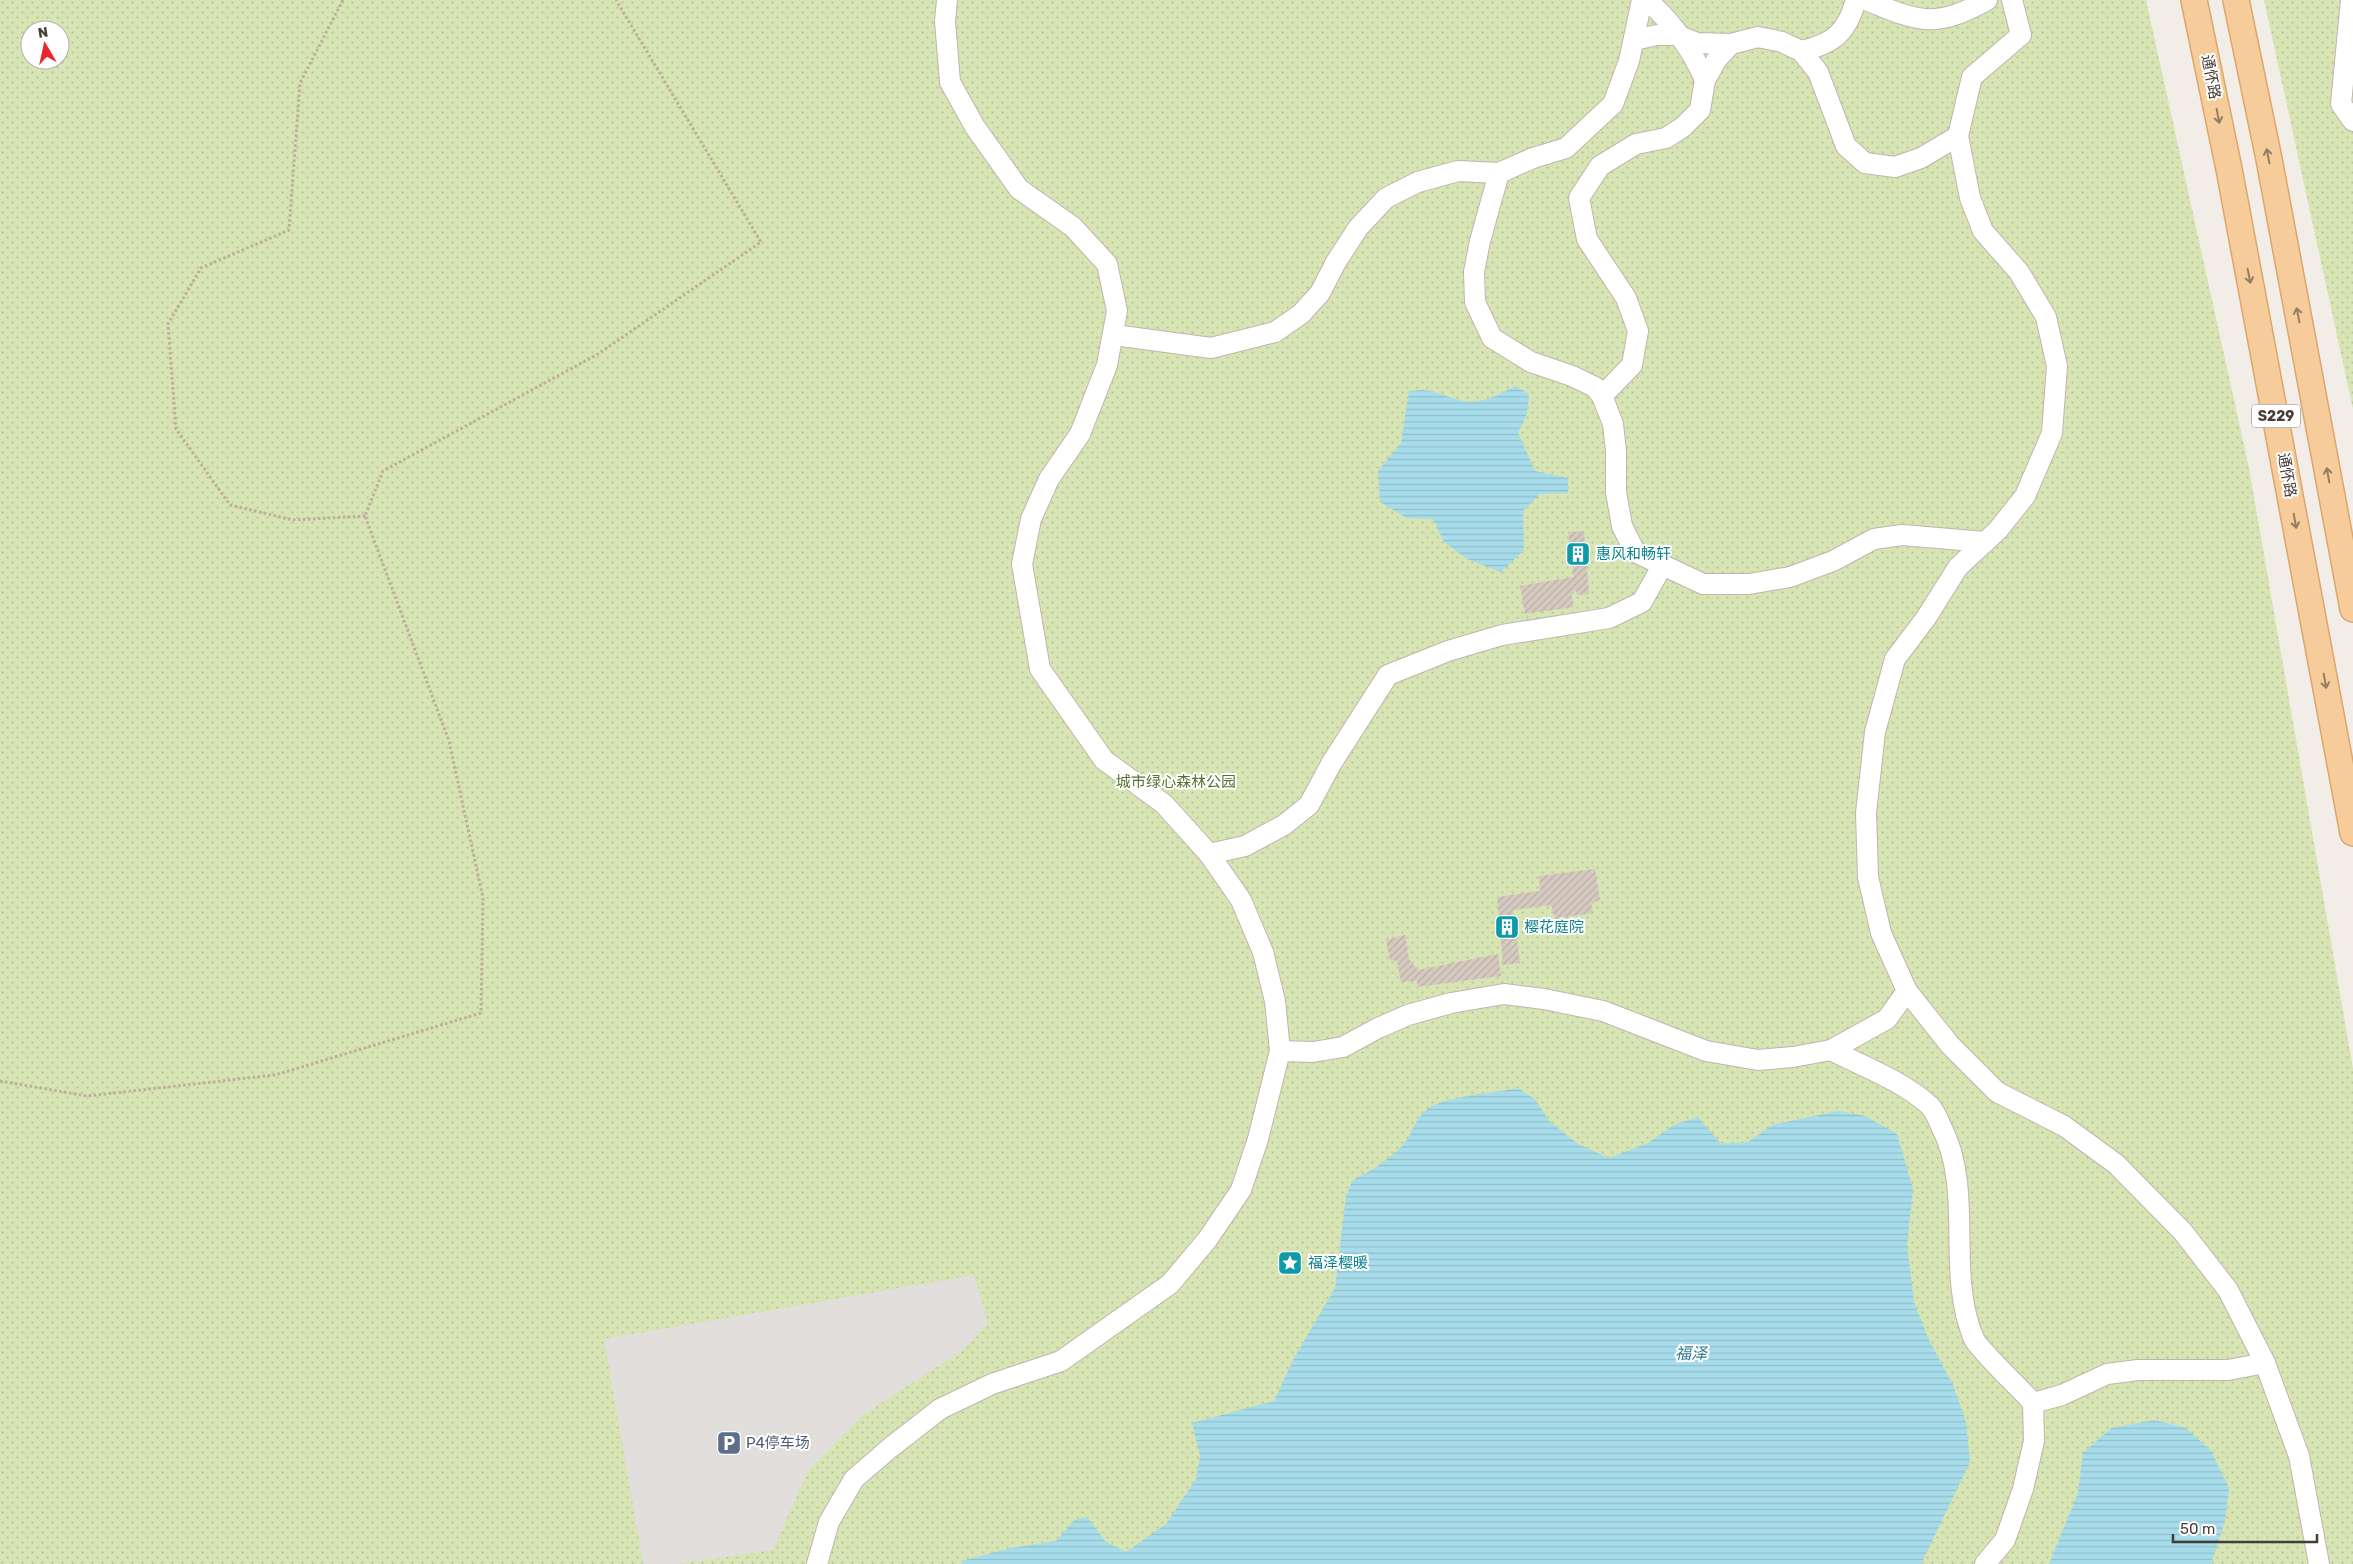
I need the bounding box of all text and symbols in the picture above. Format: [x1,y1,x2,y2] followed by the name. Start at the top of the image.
[20,20,70,70] north arrow
[37,23,49,42] text: N
[2198,53,2224,101] street label: 通怀路
[2214,108,2224,124] one-way arrow
[2263,148,2273,164] one-way arrow
[2245,267,2255,283] one-way arrow
[2293,308,2303,324] one-way arrow
[2252,404,2300,428] road number: S229
[2274,451,2300,499] street label: 通怀路
[2323,467,2333,483] one-way arrow
[2291,513,2301,529] one-way arrow
[1565,541,1591,567] building icon: 惠风和畅轩
[1596,545,1671,563] place label: 惠风和畅轩
[2320,673,2330,689] one-way arrow
[1116,773,1236,791] park label: 城市绿心森林公园
[1494,914,1520,940] building icon: 樱花庭院
[1524,918,1584,936] place label: 樱花庭院
[1277,1250,1303,1276] place icon: 福泽樱暖
[1308,1254,1368,1272] place label: 福泽樱暖
[1675,1344,1709,1363] water label: 福泽
[716,1430,742,1456] parking icon: P4停车场
[746,1434,810,1452] place label: P4停车场
[2173,1512,2317,1544] scale bar
[2180,1520,2215,1538] text: 50 m

